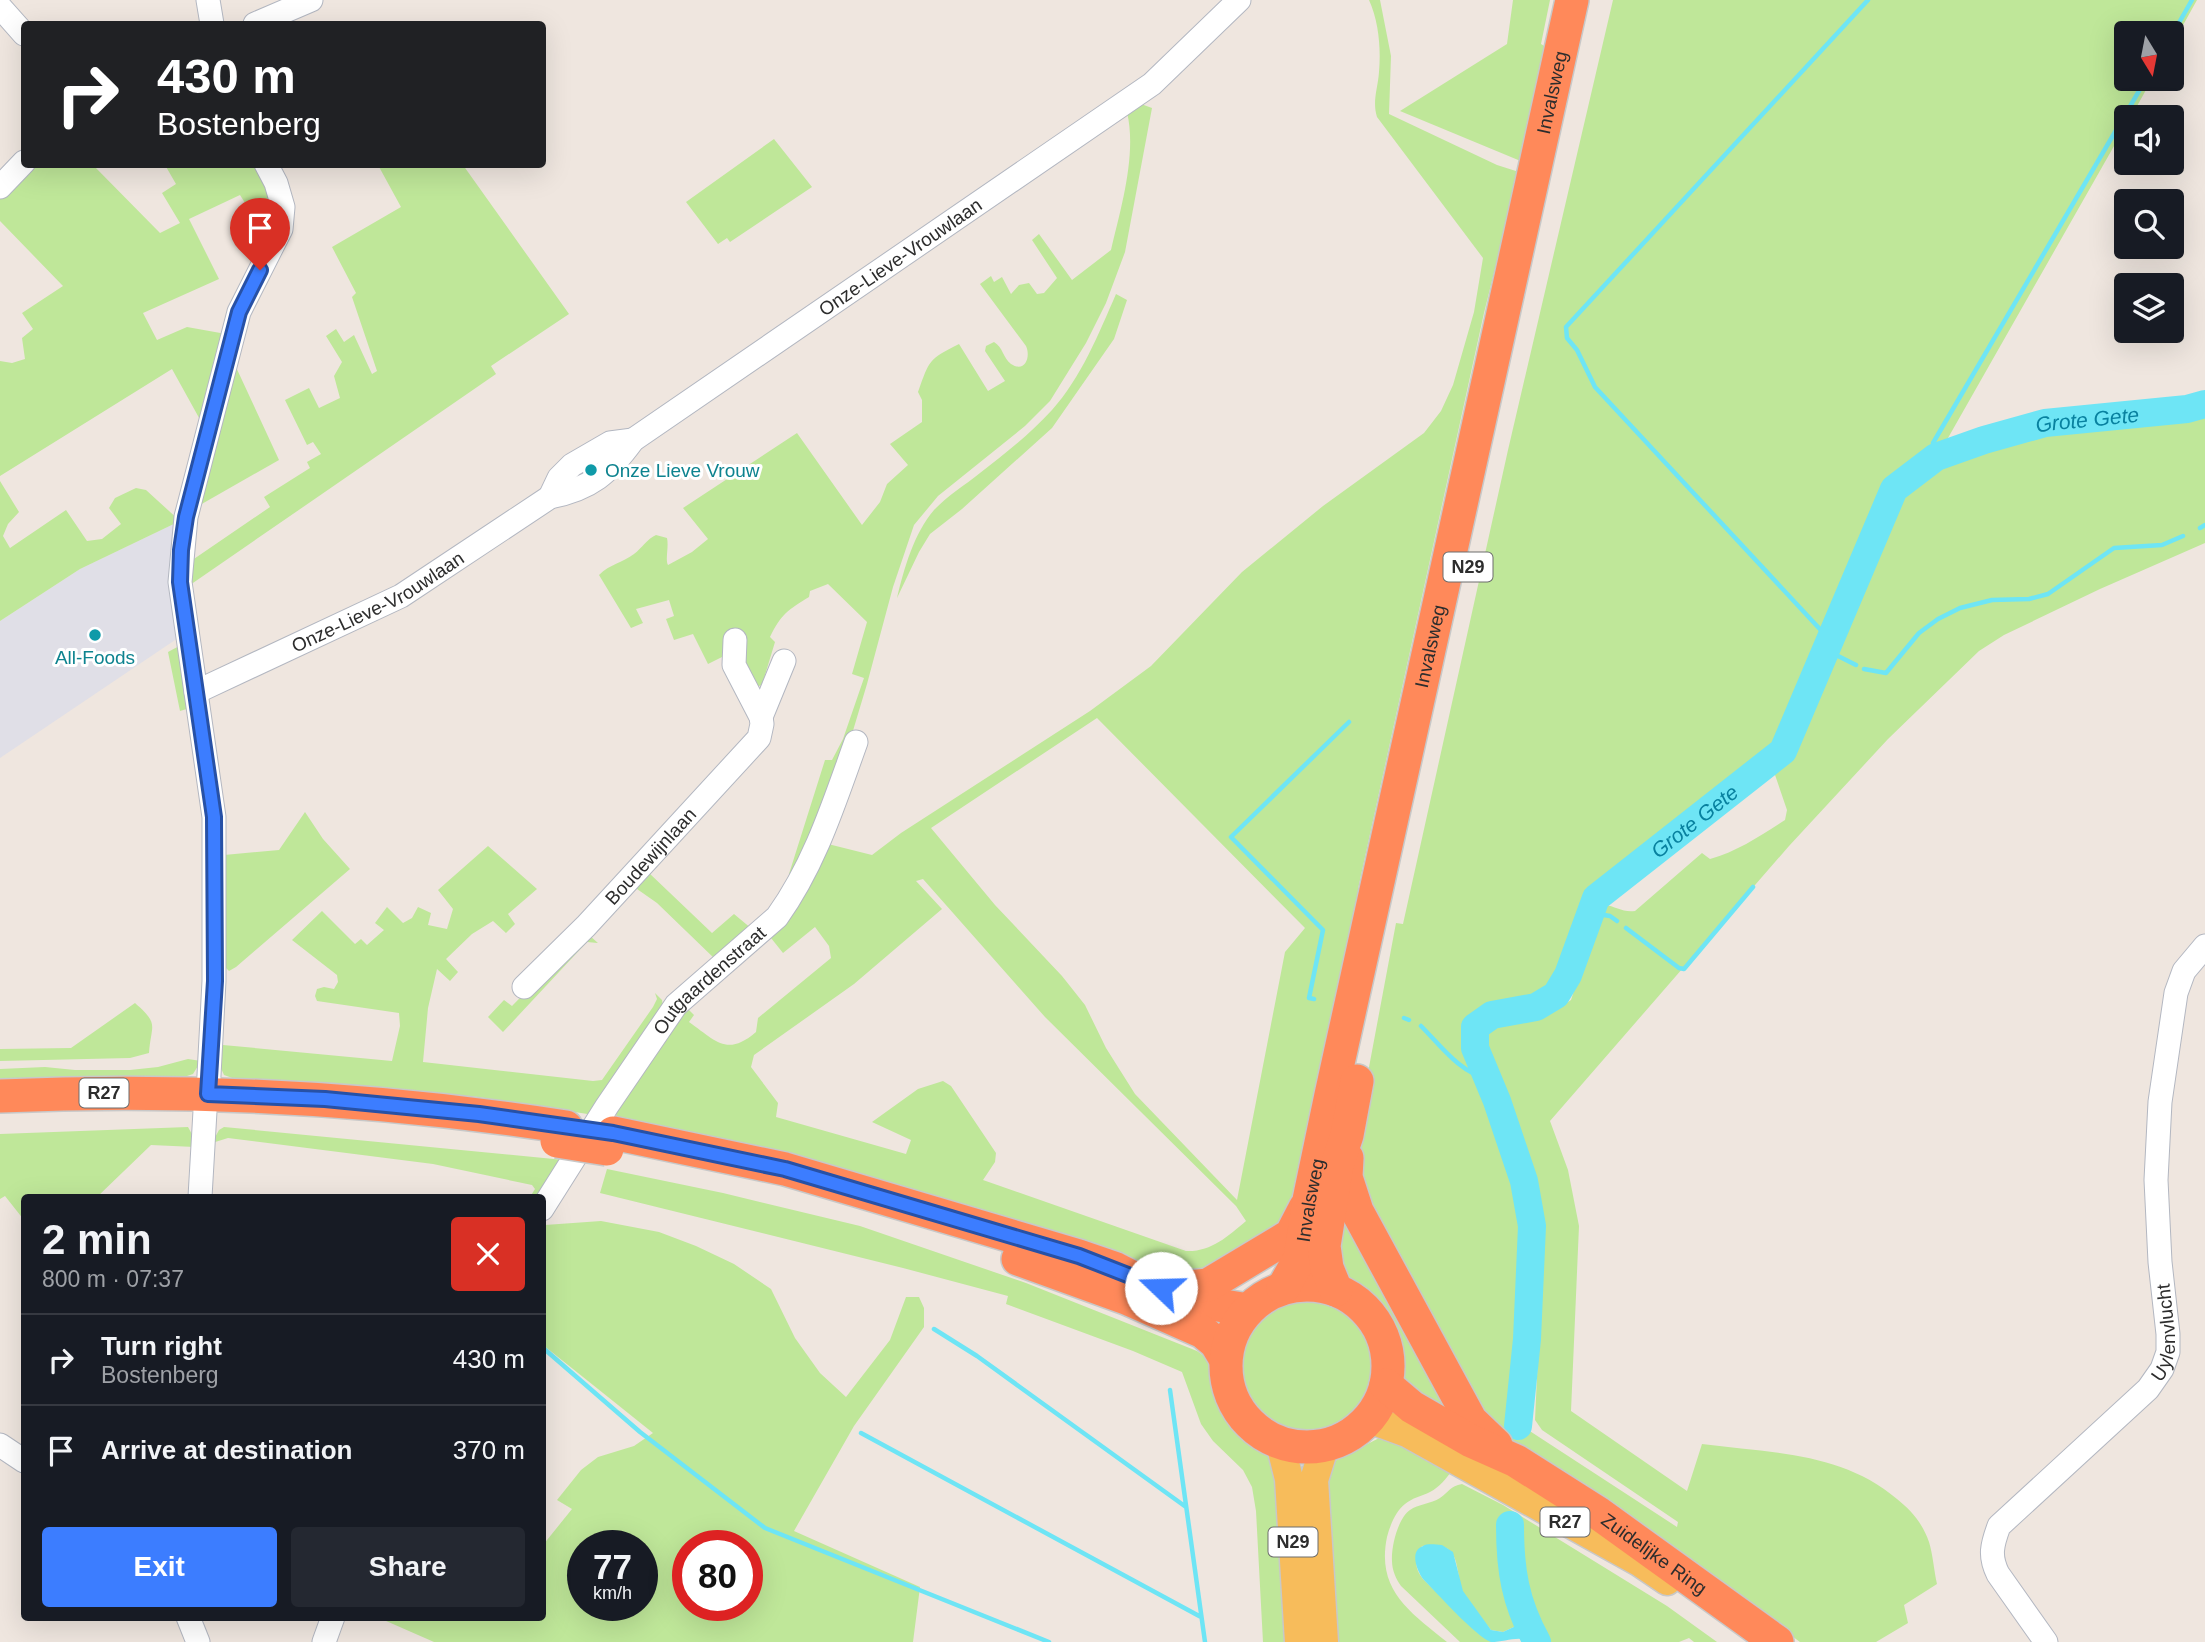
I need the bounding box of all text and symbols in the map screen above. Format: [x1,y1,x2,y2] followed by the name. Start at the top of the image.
[2114,21,2184,91] north arrow
[2114,21,2184,343] map controls
[42,49,133,140] icon: right
[157,49,296,103] text: 430 m
[1532,49,1571,136] street label: Invalsweg
[2114,105,2184,175] button: sound
[157,106,321,142] text: Bostenberg
[2114,189,2184,259] button: search
[815,194,986,320] street label: Onze-Lieve-Vrouwlaan
[230,198,290,270] pin
[241,209,279,247] icon: arrive
[2114,273,2184,343] button: layers
[2033,402,2140,437] water label: Grote Gete
[605,460,760,481] place label: Onze Lieve Vrouw
[583,462,599,478] marker: Onze Lieve Vrouw
[288,547,468,656] street label: Onze-Lieve-Vrouwlaan
[1444,552,1492,582] road number: N29
[1410,603,1449,690] street label: Invalsweg
[87,627,103,643] marker: All-Foods
[55,647,135,668] place label: All-Foods
[1646,780,1742,862] water label: Grote Gete
[601,803,700,909] street label: Boudewijnlaan
[649,921,770,1038] street label: Outgaardenstraat
[80,1078,128,1108] road number: R27
[1292,1157,1328,1244] street label: Invalsweg
[42,1216,152,1263] text: 2 min
[451,1217,525,1291] button: close
[1124,1251,1198,1325] position arrow
[42,1266,184,1292] text: 800 m · 07:37
[2146,1282,2179,1385] street label: Uylenvlucht
[101,1331,222,1361] text: Turn right
[42,1341,80,1379] icon: right
[453,1344,525,1374] text: 430 m
[101,1362,219,1388] text: Bostenberg
[42,1432,80,1470] icon: arrive
[101,1435,352,1465] text: Arrive at destination
[453,1435,525,1465] text: 370 m
[1540,1507,1590,1536] road number: R27
[1598,1509,1711,1599] street label: Zuidelijke Ring
[42,1527,277,1607] button: Exit
[291,1527,525,1607] button: Share
[1268,1527,1318,1556] road number: N29
[672,1530,763,1621] speed limit sign: 80
[593,1547,632,1586] text: 77
[593,1583,632,1603] text: km/h

